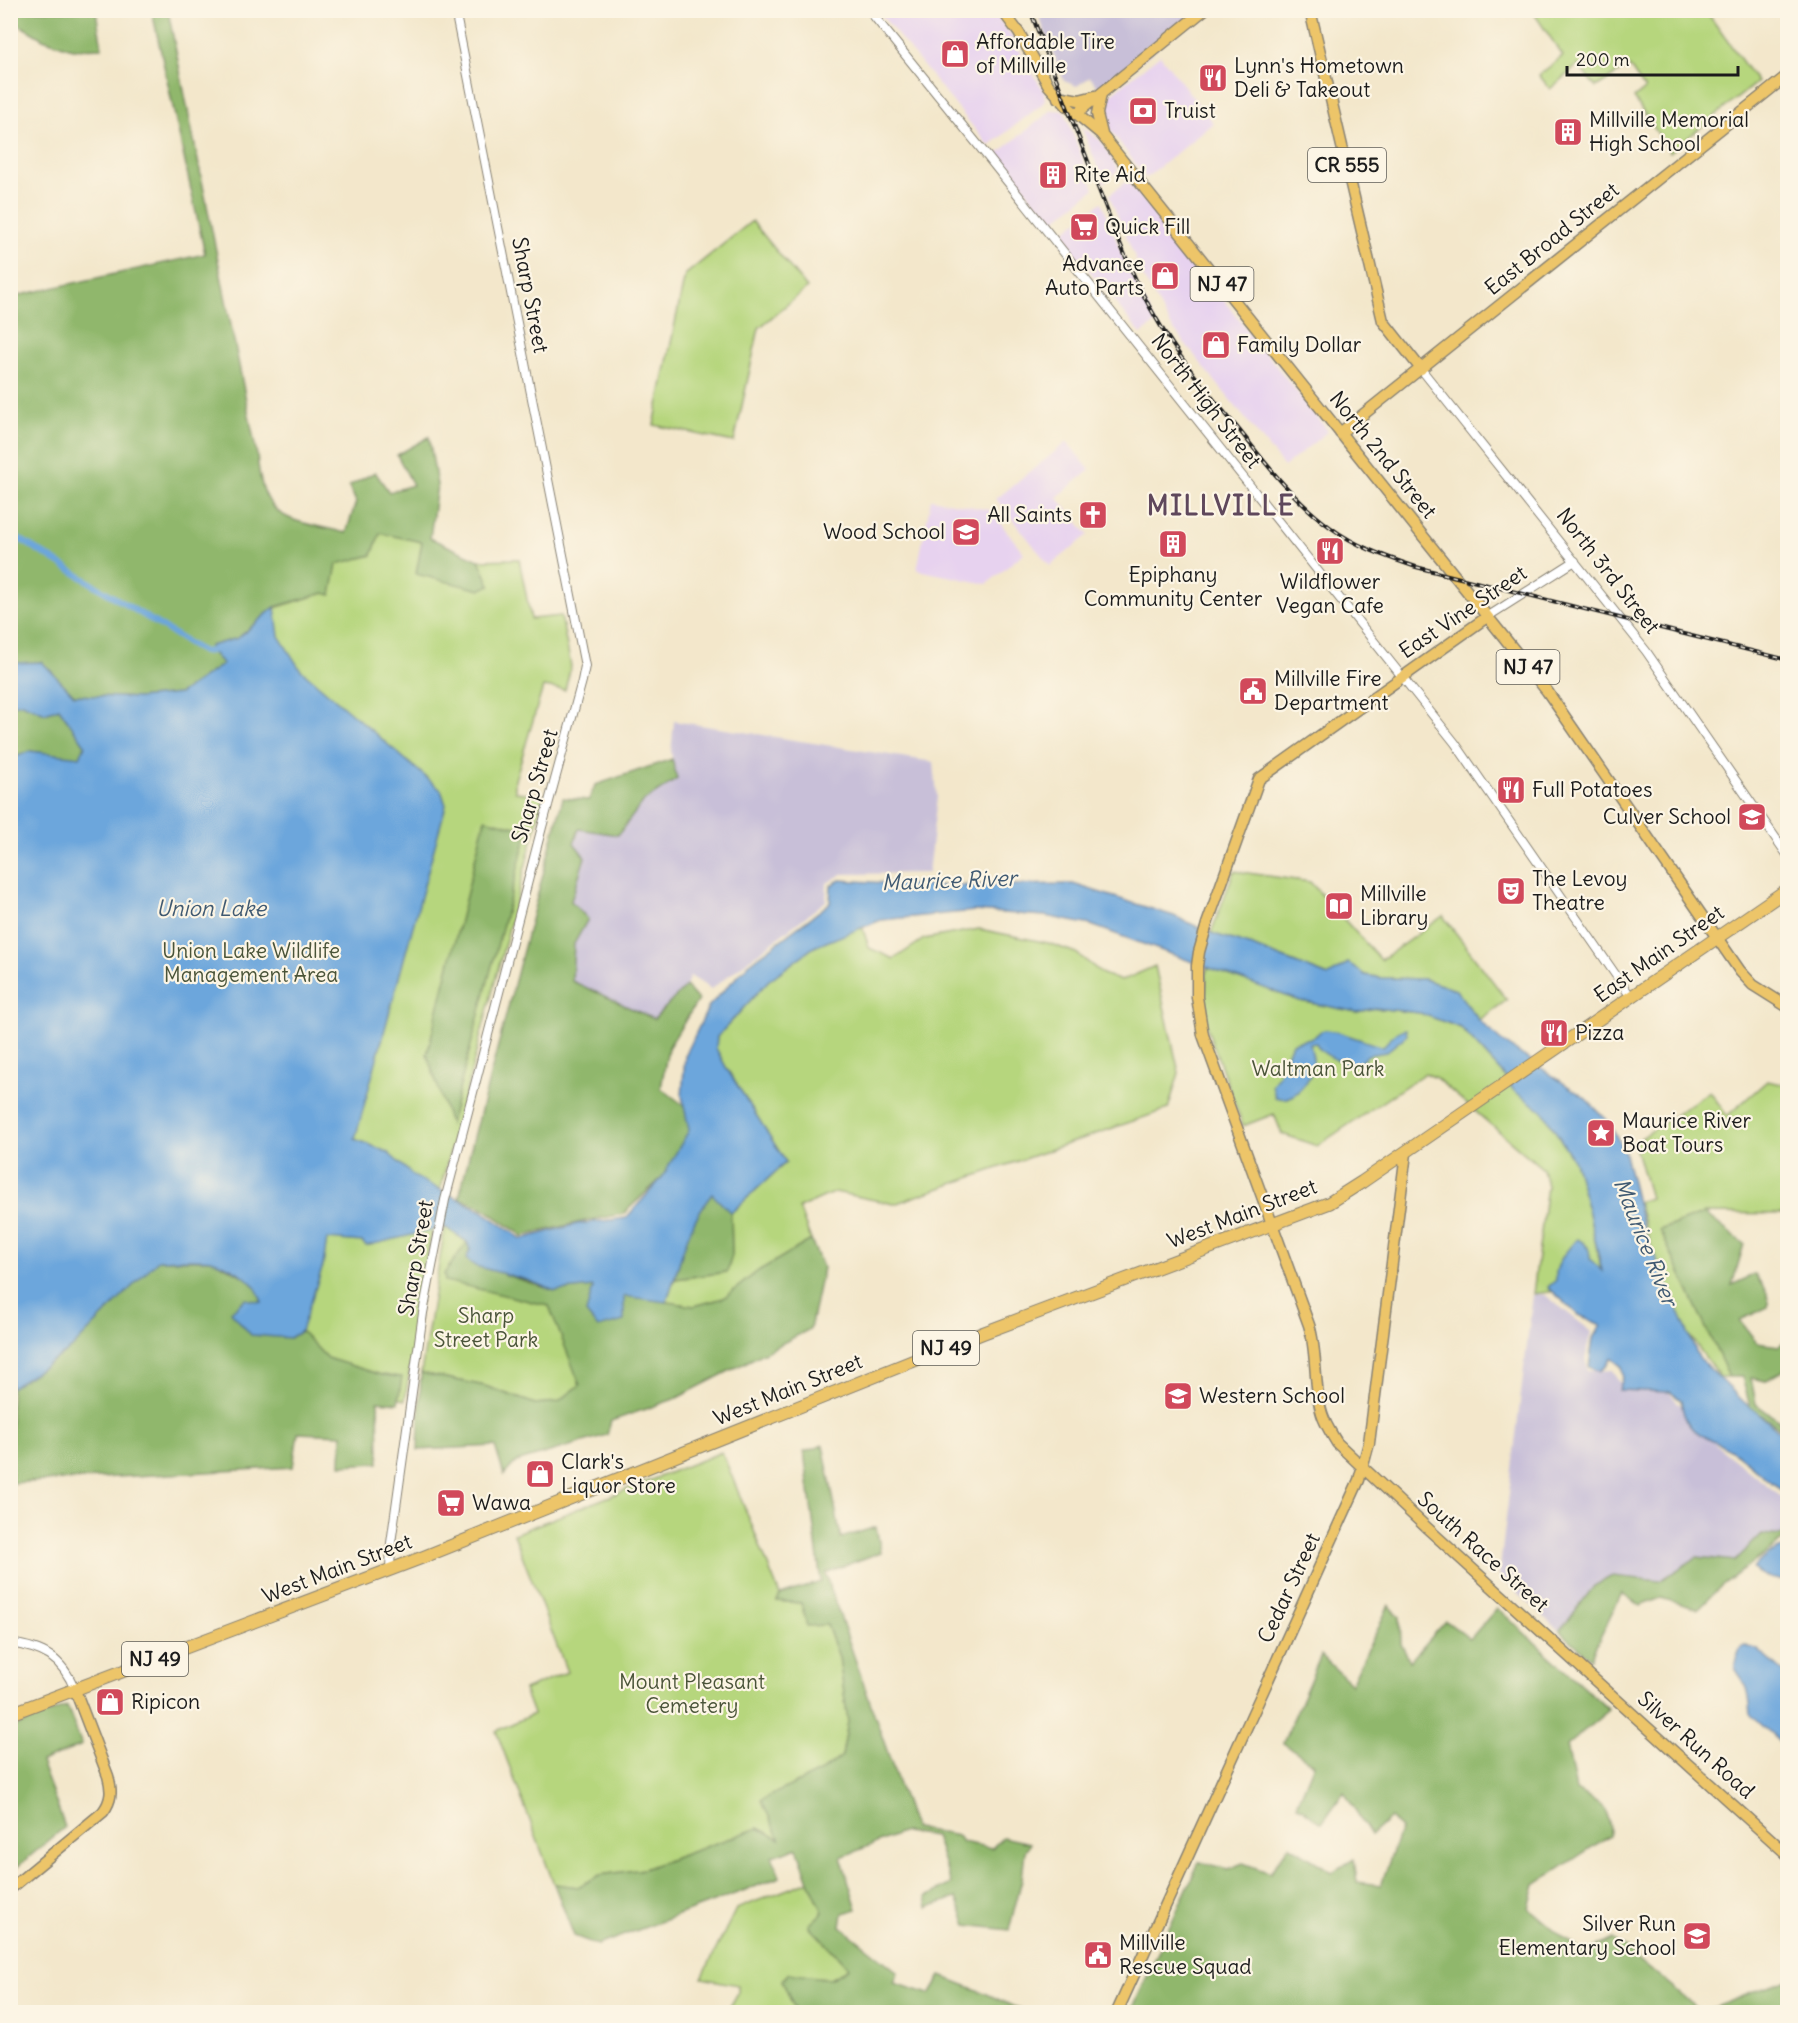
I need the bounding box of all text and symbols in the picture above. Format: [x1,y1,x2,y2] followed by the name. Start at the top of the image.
[976,28,1115,79] place label: Affordable Tire of Millville
[939,38,971,70] shop icon: Affordable Tire of Millville
[1567,39,1738,77] scale bar
[1576,48,1630,71] text: 200 m
[1234,52,1404,103] place label: Lynn's Hometown Deli & Takeout
[1197,62,1229,94] restaurant icon: Lynn's Hometown Deli & Takeout
[1127,95,1159,127] bank icon: Truist
[1164,97,1216,124] place label: Truist
[1589,106,1749,157] place label: Millville Memorial High School
[1552,116,1584,148] building icon: Millville Memorial High School
[1308,148,1386,182] road number: CR 555
[1037,159,1069,191] building icon: Rite Aid
[1074,161,1146,188] place label: Rite Aid
[1479,176,1624,301] street label: East Broad Street
[1068,211,1100,243] supermarket icon: Quick Fill
[1105,213,1190,240] place label: Quick Fill
[506,235,555,355] street label: Sharp Street
[1045,250,1144,301] place label: Advance Auto Parts
[1149,260,1181,292] shop icon: Advance Auto Parts
[1190,267,1254,301] road number: NJ 47
[1145,328,1267,473] street label: North High Street
[1200,329,1232,361] shop icon: Family Dollar
[1237,331,1362,358] place label: Family Dollar
[1324,386,1443,524] street label: North 2nd Street
[1147,488,1295,522] district label: MILLVILLE
[1077,499,1109,531] church icon: All Saints
[987,501,1072,528] place label: All Saints
[1551,502,1666,639] street label: North 3rd Street
[950,516,982,548] school or university icon: Wood School
[823,518,945,545] place label: Wood School
[1157,528,1189,560] building icon: Epiphany Community Center
[1314,535,1346,567] restaurant icon: Wildflower Vegan Cafe
[1394,559,1532,664] street label: East Vine Street
[1084,561,1263,612] place label: Epiphany Community Center
[1276,568,1384,619] place label: Wildflower Vegan Cafe
[1496,650,1559,684] road number: NJ 47
[1274,665,1389,716] place label: Millville Fire Department
[1237,675,1269,707] public building icon: Millville Fire Department
[505,726,564,846] street label: Sharp Street
[1495,774,1527,806] restaurant icon: Full Potatoes
[1532,776,1652,803] place label: Full Potatoes
[1736,801,1768,833] school or university icon: Culver School
[1603,803,1731,830] place label: Culver School
[881,864,1020,896] water label: Maurice River
[1532,865,1627,916] place label: The Levoy Theatre
[1495,875,1527,907] theatre icon: The Levoy Theatre
[1360,880,1429,931] place label: Millville Library
[1323,890,1355,922] library icon: Millville Library
[156,894,268,922] water label: Union Lake
[1589,899,1729,1008] street label: East Main Street
[162,937,340,988] park label: Union Lake Wildlife Management Area
[1538,1017,1570,1049] restaurant icon: Pizza
[1575,1019,1624,1046] place label: Pizza
[1251,1055,1385,1082] park label: Waltman Park
[1622,1107,1751,1158] place label: Maurice River Boat Tours
[1585,1117,1617,1149] place icon: Maurice River Boat Tours
[1163,1173,1320,1254] street label: West Main Street
[1608,1174,1685,1313] water label: Maurice River
[392,1198,439,1318] street label: Sharp Street
[434,1302,538,1353] park label: Sharp Street Park
[913,1331,979,1365] road number: NJ 49
[709,1347,866,1432] street label: West Main Street
[1162,1380,1194,1412] school or university icon: Western School
[1199,1382,1345,1409] place label: Western School
[561,1448,676,1499] place label: Clark's Liquor Store
[524,1458,556,1490] shop icon: Clark's Liquor Store
[1412,1485,1555,1618] street label: South Race Street
[435,1487,467,1519] supermarket icon: Wawa
[472,1489,531,1516] place label: Wawa
[258,1528,415,1609] street label: West Main Street
[1251,1528,1326,1647] street label: Cedar Street
[122,1642,188,1676] road number: NJ 49
[619,1668,765,1719] park label: Mount Pleasant Cemetery
[1632,1685,1760,1804] street label: Silver Run Road
[94,1686,126,1718] shop icon: Ripicon
[131,1688,200,1715] place label: Ripicon
[1499,1910,1676,1961] place label: Silver Run Elementary School
[1681,1920,1713,1952] school or university icon: Silver Run Elementary School
[1119,1929,1252,1980] place label: Millville Rescue Squad
[1082,1939,1114,1971] public building icon: Millville Rescue Squad

